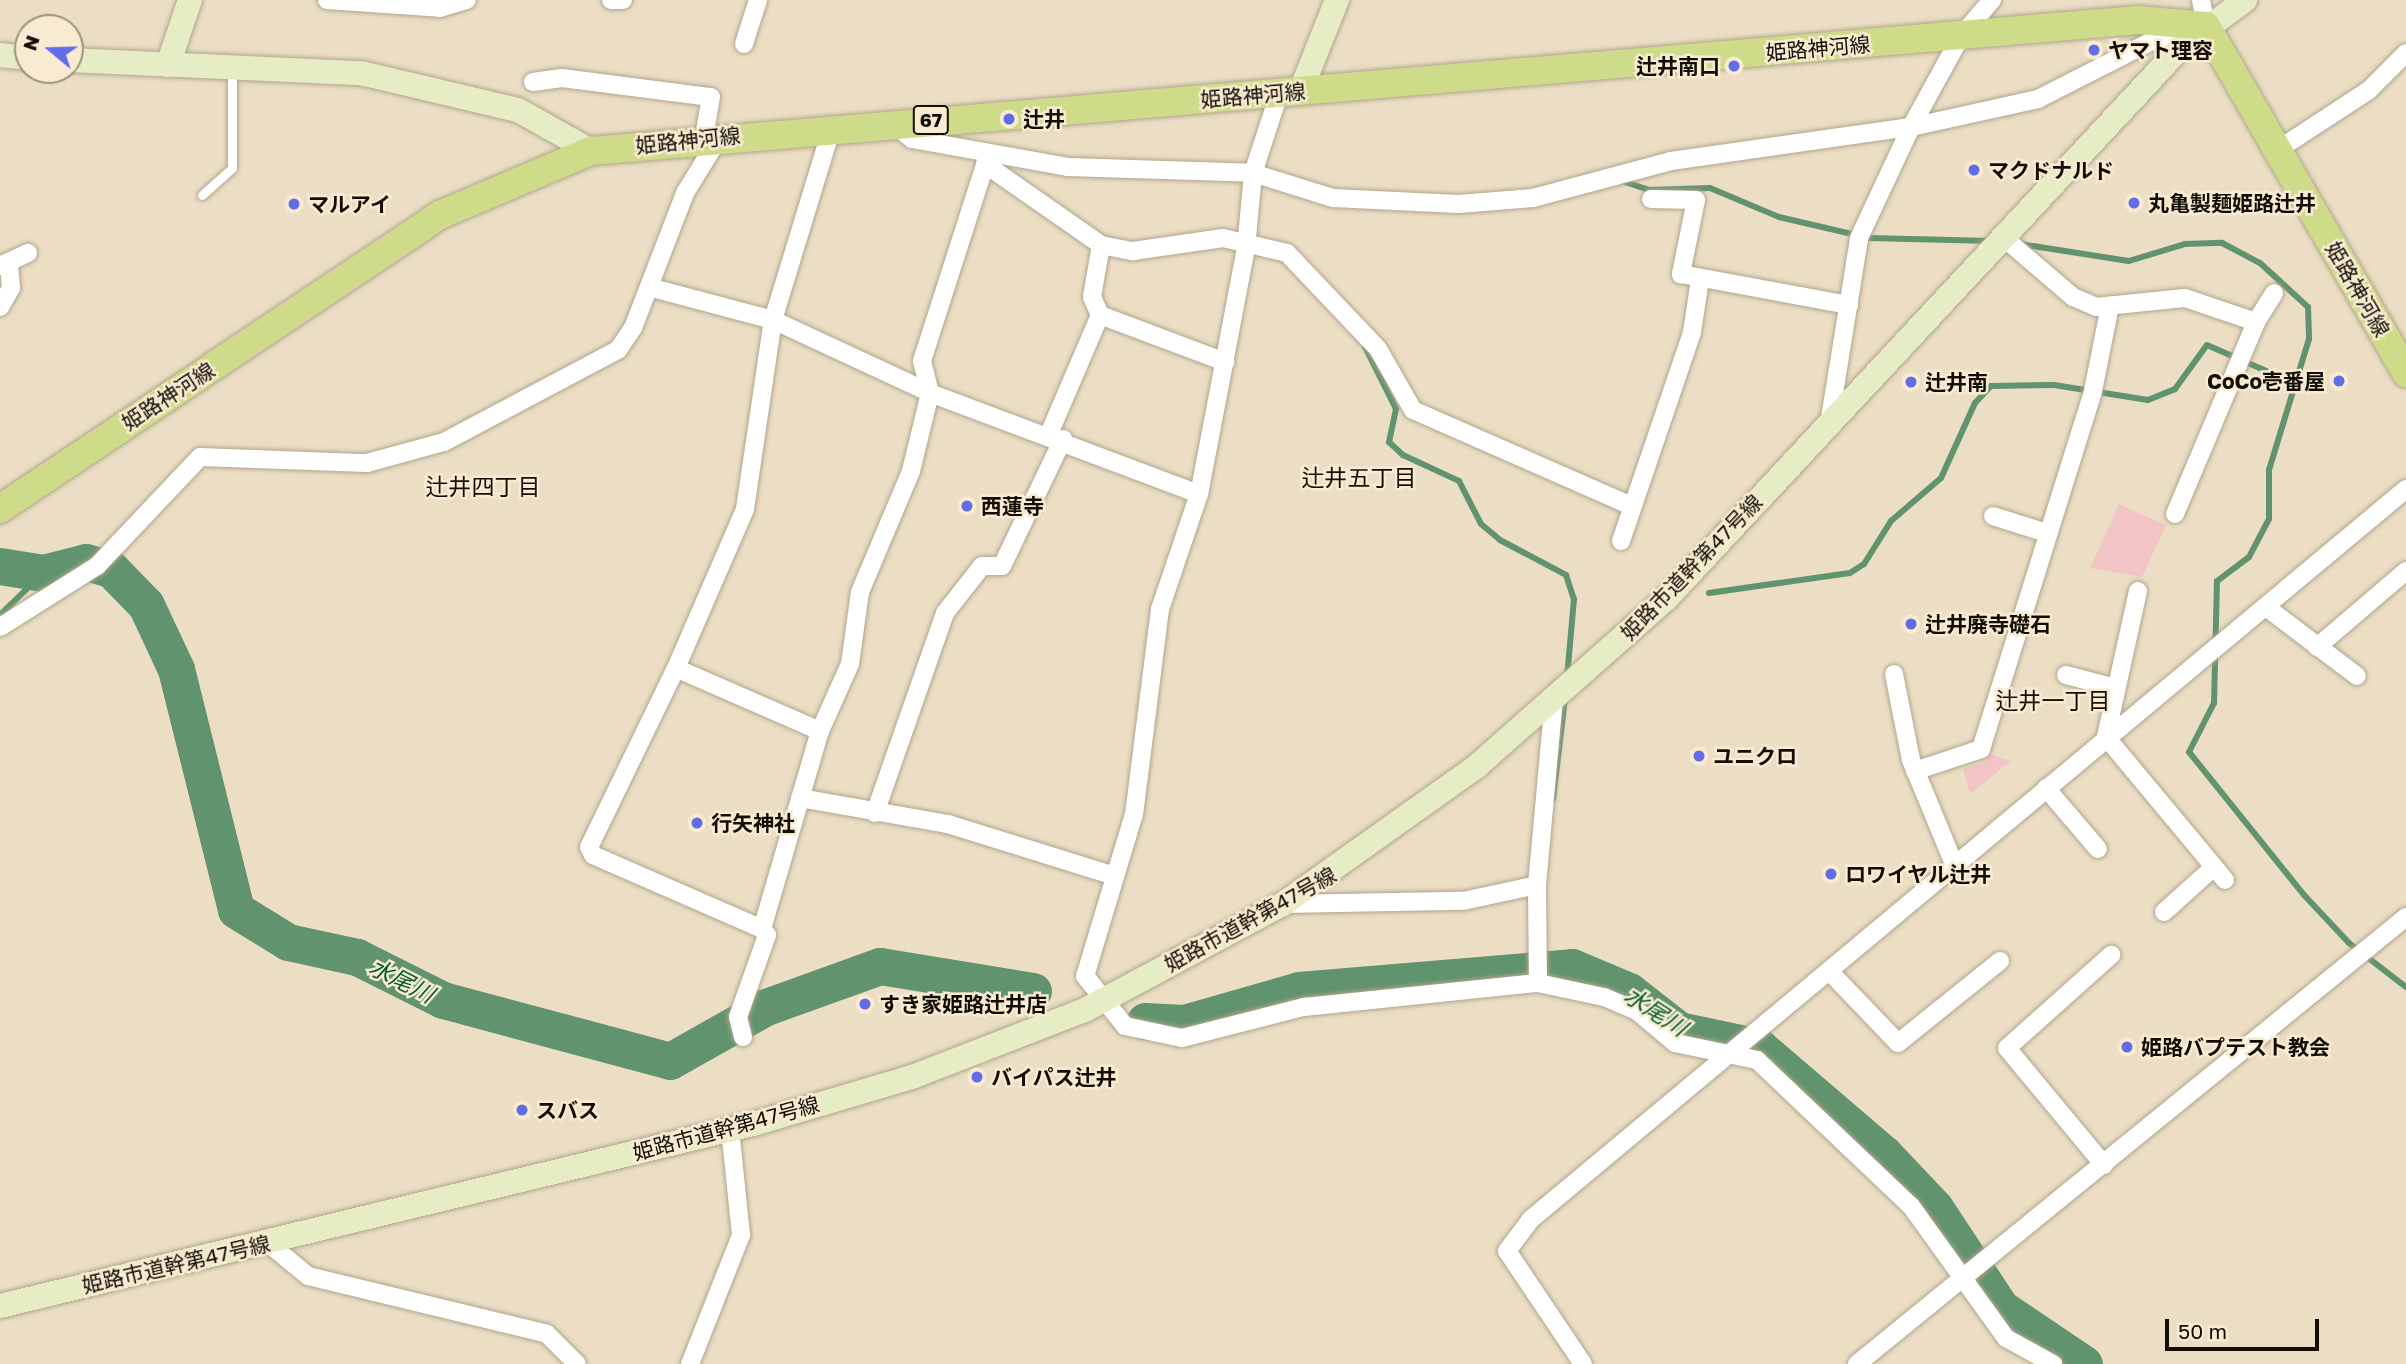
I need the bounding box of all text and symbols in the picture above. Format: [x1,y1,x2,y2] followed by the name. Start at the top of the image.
[14,14,84,84] north arrow
[1765,31,1871,65] street label: 姫路神河線
[17,32,44,53] text: N
[2108,37,2213,63] place label: ヤマト理容
[2086,42,2102,58] marker: ヤマト理容
[1636,53,1720,79] place label: 辻井南口
[1726,58,1742,74] marker: 辻井南口
[1200,78,1306,112] street label: 姫路神河線
[912,104,950,136] road number: 67
[1023,106,1065,132] place label: 辻井
[1001,111,1017,127] marker: 辻井
[634,122,742,158] street label: 姫路神河線
[1988,157,2114,183] place label: マクドナルド
[1966,162,1982,178] marker: マクドナルド
[2148,190,2316,216] place label: 丸亀製麺姫路辻井
[308,191,392,217] place label: マルアイ
[2126,195,2142,211] marker: 丸亀製麺姫路辻井
[286,196,302,212] marker: マルアイ
[2321,237,2395,341] street label: 姫路神河線
[117,357,219,435] street label: 姫路神河線
[2207,368,2325,394] place label: CoCo壱番屋
[1925,369,1988,395] place label: 辻井南
[2331,373,2347,389] marker: CoCo壱番屋
[1903,374,1919,390] marker: 辻井南
[1302,463,1416,491] district label: 辻井五丁目
[426,472,540,500] district label: 辻井四丁目
[1615,489,1767,645] street label: 姫路市道幹第47号線
[981,493,1044,519] place label: 西蓮寺
[959,498,975,514] marker: 西蓮寺
[1925,611,2051,637] place label: 辻井廃寺礎石
[1903,616,1919,632] marker: 辻井廃寺礎石
[1996,686,2110,714] district label: 辻井一丁目
[1713,743,1797,769] place label: ユニクロ
[1691,748,1707,764] marker: ユニクロ
[711,810,795,836] place label: 行矢神社
[689,815,705,831] marker: 行矢神社
[1160,861,1340,977] street label: 姫路市道幹第47号線
[1845,861,1992,887] place label: ロワイヤル辻井
[1823,866,1839,882] marker: ロワイヤル辻井
[365,952,439,1008] water label: 水尾川
[1620,981,1692,1041] water label: 水尾川
[879,991,1047,1017] place label: すき家姫路辻井店
[857,996,873,1012] marker: すき家姫路辻井店
[2141,1034,2330,1060] place label: 姫路バプテスト教会
[2119,1039,2135,1055] marker: 姫路バプテスト教会
[991,1064,1117,1090] place label: バイパス辻井
[969,1069,985,1085] marker: バイパス辻井
[630,1091,822,1165] street label: 姫路市道幹第47号線
[536,1097,599,1123] place label: スバス
[514,1102,530,1118] marker: スバス
[80,1230,272,1298] street label: 姫路市道幹第47号線
[2168,1304,2322,1348] scale bar
[2178,1318,2227,1344] text: 50 m

